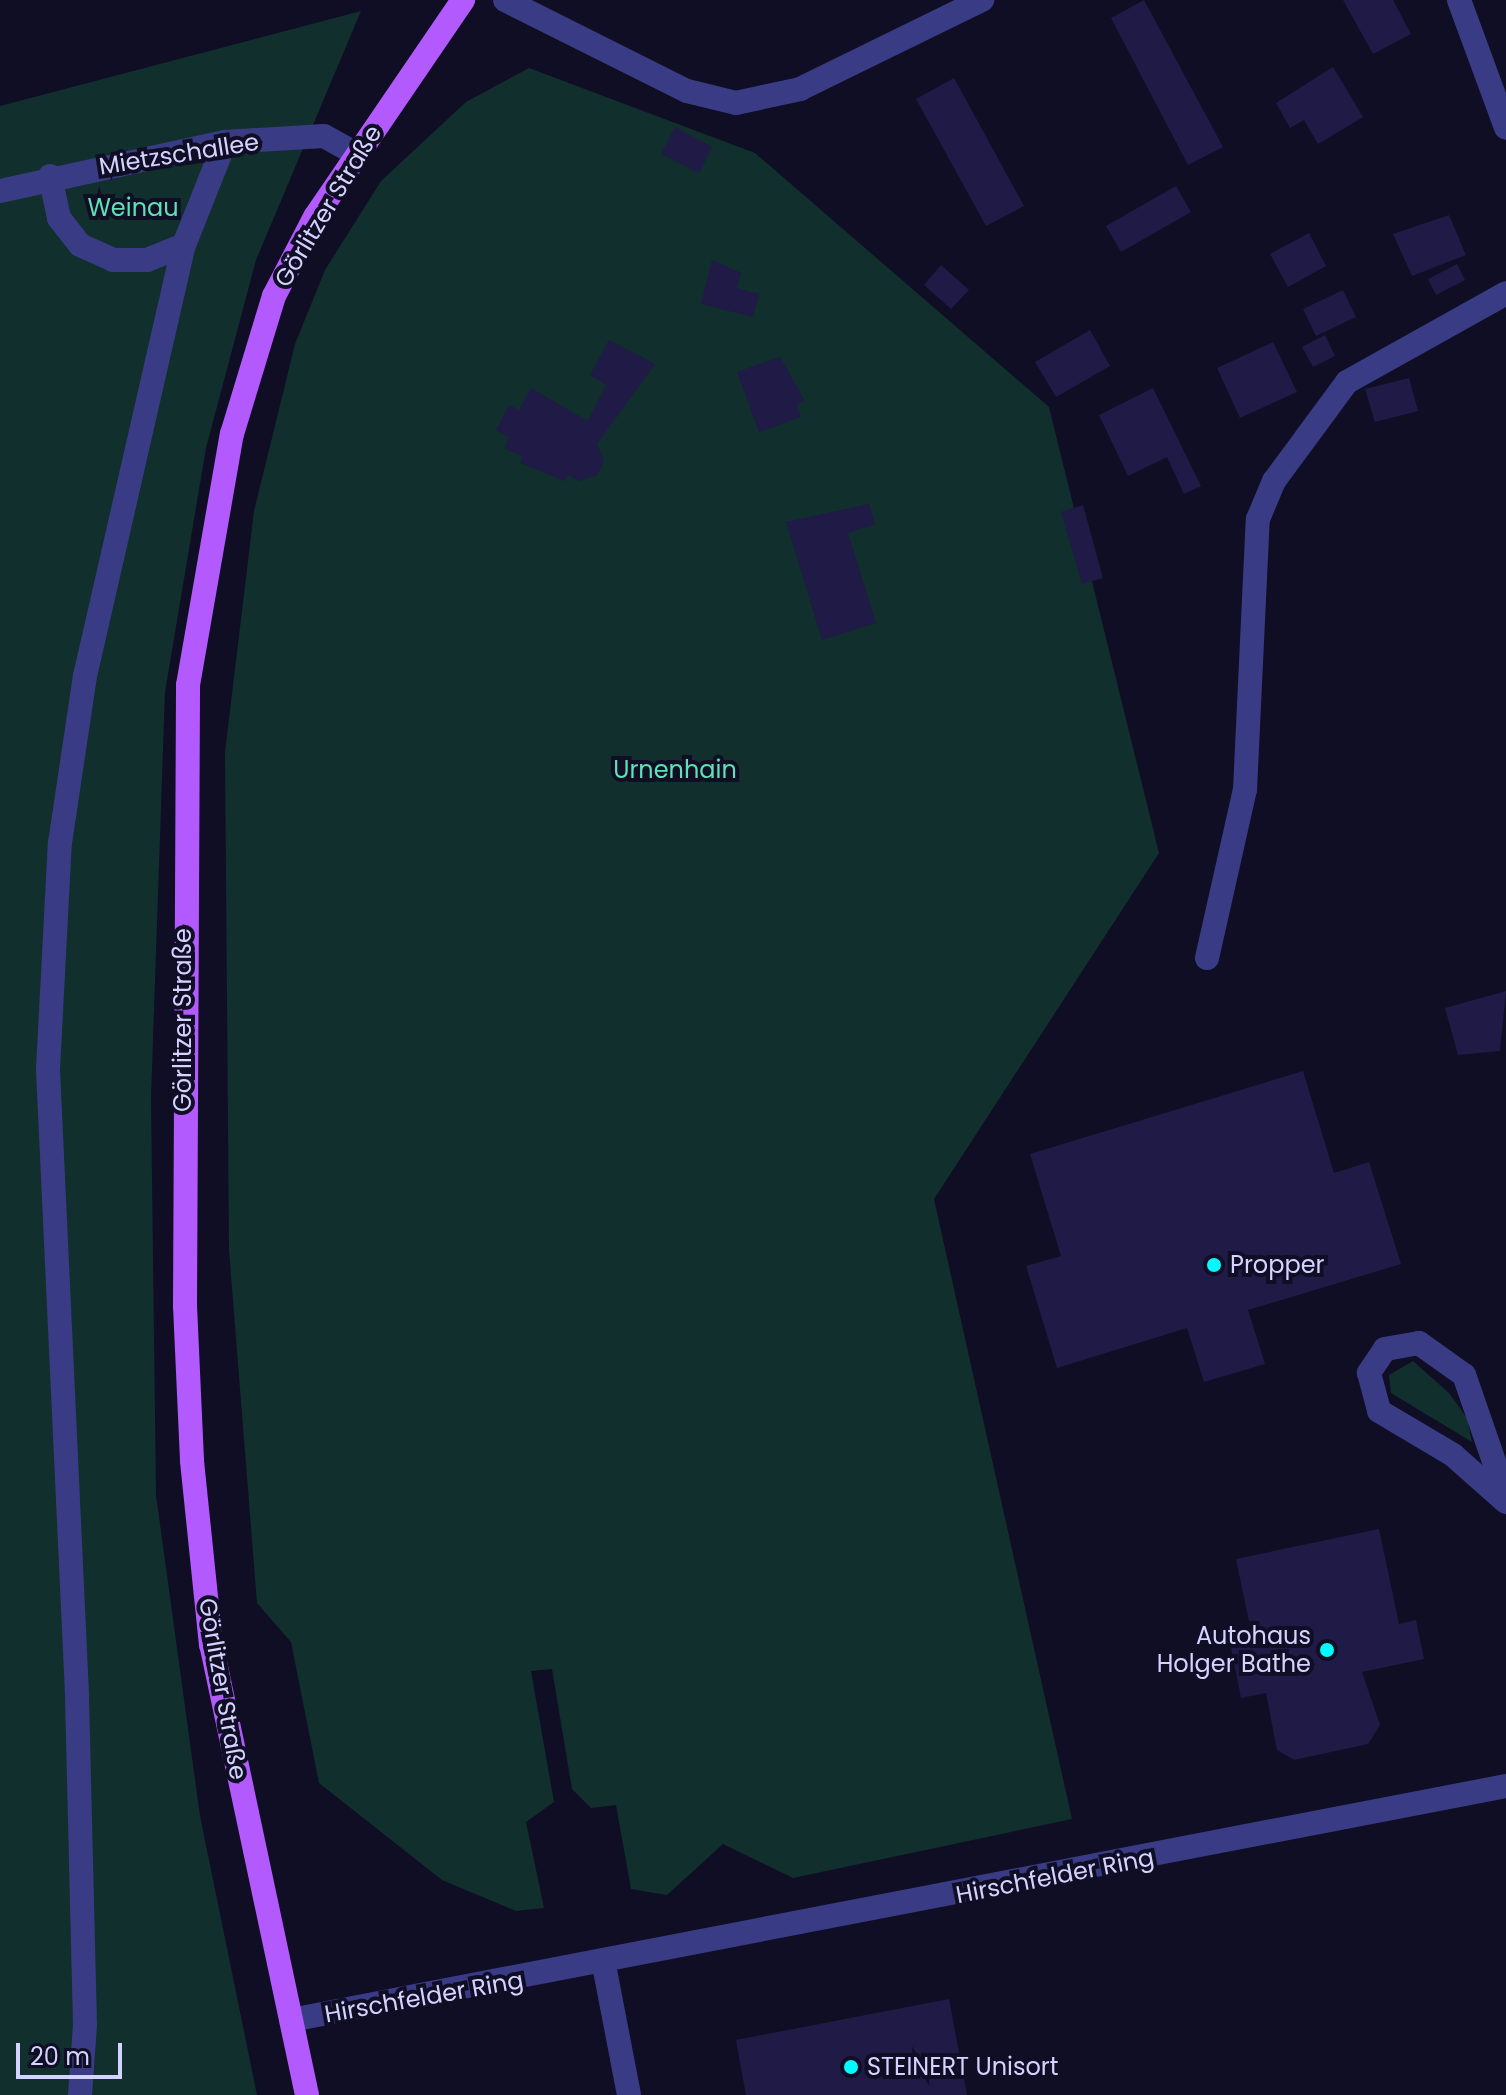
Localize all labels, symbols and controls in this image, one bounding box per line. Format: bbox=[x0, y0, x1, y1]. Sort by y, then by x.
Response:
street label: Görlitzer Straße bbox=[268, 120, 388, 292]
street label: Mietzschallee bbox=[97, 127, 261, 181]
park label: Weinau bbox=[87, 194, 179, 222]
park label: Urnenhain bbox=[613, 756, 737, 784]
street label: Görlitzer Straße bbox=[169, 928, 197, 1112]
place label: Propper bbox=[1230, 1251, 1324, 1279]
marker: Propper bbox=[1205, 1256, 1223, 1274]
street label: Görlitzer Straße bbox=[193, 1596, 253, 1782]
place label: Autohaus Holger Bathe bbox=[1157, 1622, 1311, 1678]
marker: Autohaus Holger Bathe bbox=[1318, 1641, 1336, 1659]
street label: Hirschfelder Ring bbox=[954, 1843, 1156, 1909]
street label: Hirschfelder Ring bbox=[322, 1965, 526, 2029]
scale bar bbox=[20, 2027, 126, 2077]
text: 20 m bbox=[30, 2040, 90, 2073]
place label: STEINERT Unisort bbox=[867, 2053, 1058, 2081]
marker: STEINERT Unisort bbox=[842, 2058, 860, 2076]

